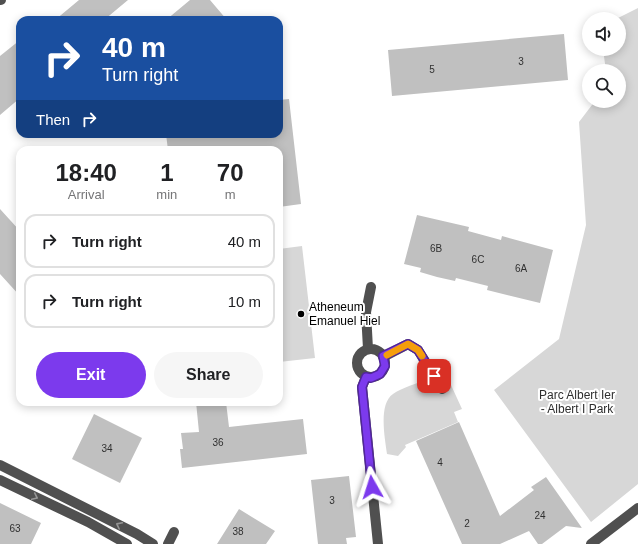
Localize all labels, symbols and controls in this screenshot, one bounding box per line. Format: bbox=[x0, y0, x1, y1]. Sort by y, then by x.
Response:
map controls bbox=[582, 12, 626, 108]
button: sound bbox=[582, 12, 626, 56]
icon: right bbox=[36, 32, 88, 84]
text: 40 m bbox=[102, 32, 166, 63]
house number: 3 bbox=[518, 56, 524, 67]
house number: 5 bbox=[429, 64, 435, 75]
button: search bbox=[582, 64, 626, 108]
text: Turn right bbox=[102, 65, 178, 85]
icon: right bbox=[78, 108, 100, 130]
text: Then bbox=[36, 111, 70, 128]
text: 18:40 bbox=[55, 159, 117, 186]
text: 1 bbox=[160, 159, 174, 186]
text: 70 bbox=[217, 159, 244, 186]
text: Arrival bbox=[68, 187, 105, 202]
text: min bbox=[156, 187, 177, 202]
text: m bbox=[225, 187, 236, 202]
icon: right bbox=[38, 230, 60, 252]
text: Turn right bbox=[72, 233, 142, 250]
text: 40 m bbox=[228, 233, 261, 250]
house number: 6B bbox=[430, 243, 442, 254]
house number: 6C bbox=[472, 254, 484, 265]
house number: 6A bbox=[515, 263, 527, 274]
icon: right bbox=[38, 290, 60, 312]
text: Turn right bbox=[72, 293, 142, 310]
text: 10 m bbox=[228, 293, 261, 310]
place label: Atheneum Emanuel Hiel bbox=[309, 300, 380, 328]
marker: Atheneum Emanuel Hiel bbox=[296, 309, 306, 319]
button: Exit bbox=[36, 352, 146, 398]
button: Share bbox=[154, 352, 263, 398]
pin bbox=[417, 359, 451, 393]
icon: arrive bbox=[423, 365, 445, 387]
park label: Parc Albert Ier - Albert I Park bbox=[539, 388, 615, 416]
house number: 36 bbox=[212, 437, 224, 448]
house number: 34 bbox=[101, 443, 113, 454]
house number: 4 bbox=[437, 457, 443, 468]
position arrow bbox=[351, 466, 393, 508]
one-way arrow bbox=[31, 492, 39, 500]
house number: 3 bbox=[329, 495, 335, 506]
house number: 24 bbox=[534, 510, 546, 521]
house number: 2 bbox=[464, 518, 470, 529]
one-way arrow bbox=[116, 522, 123, 530]
house number: 63 bbox=[9, 523, 21, 534]
house number: 38 bbox=[232, 526, 244, 537]

